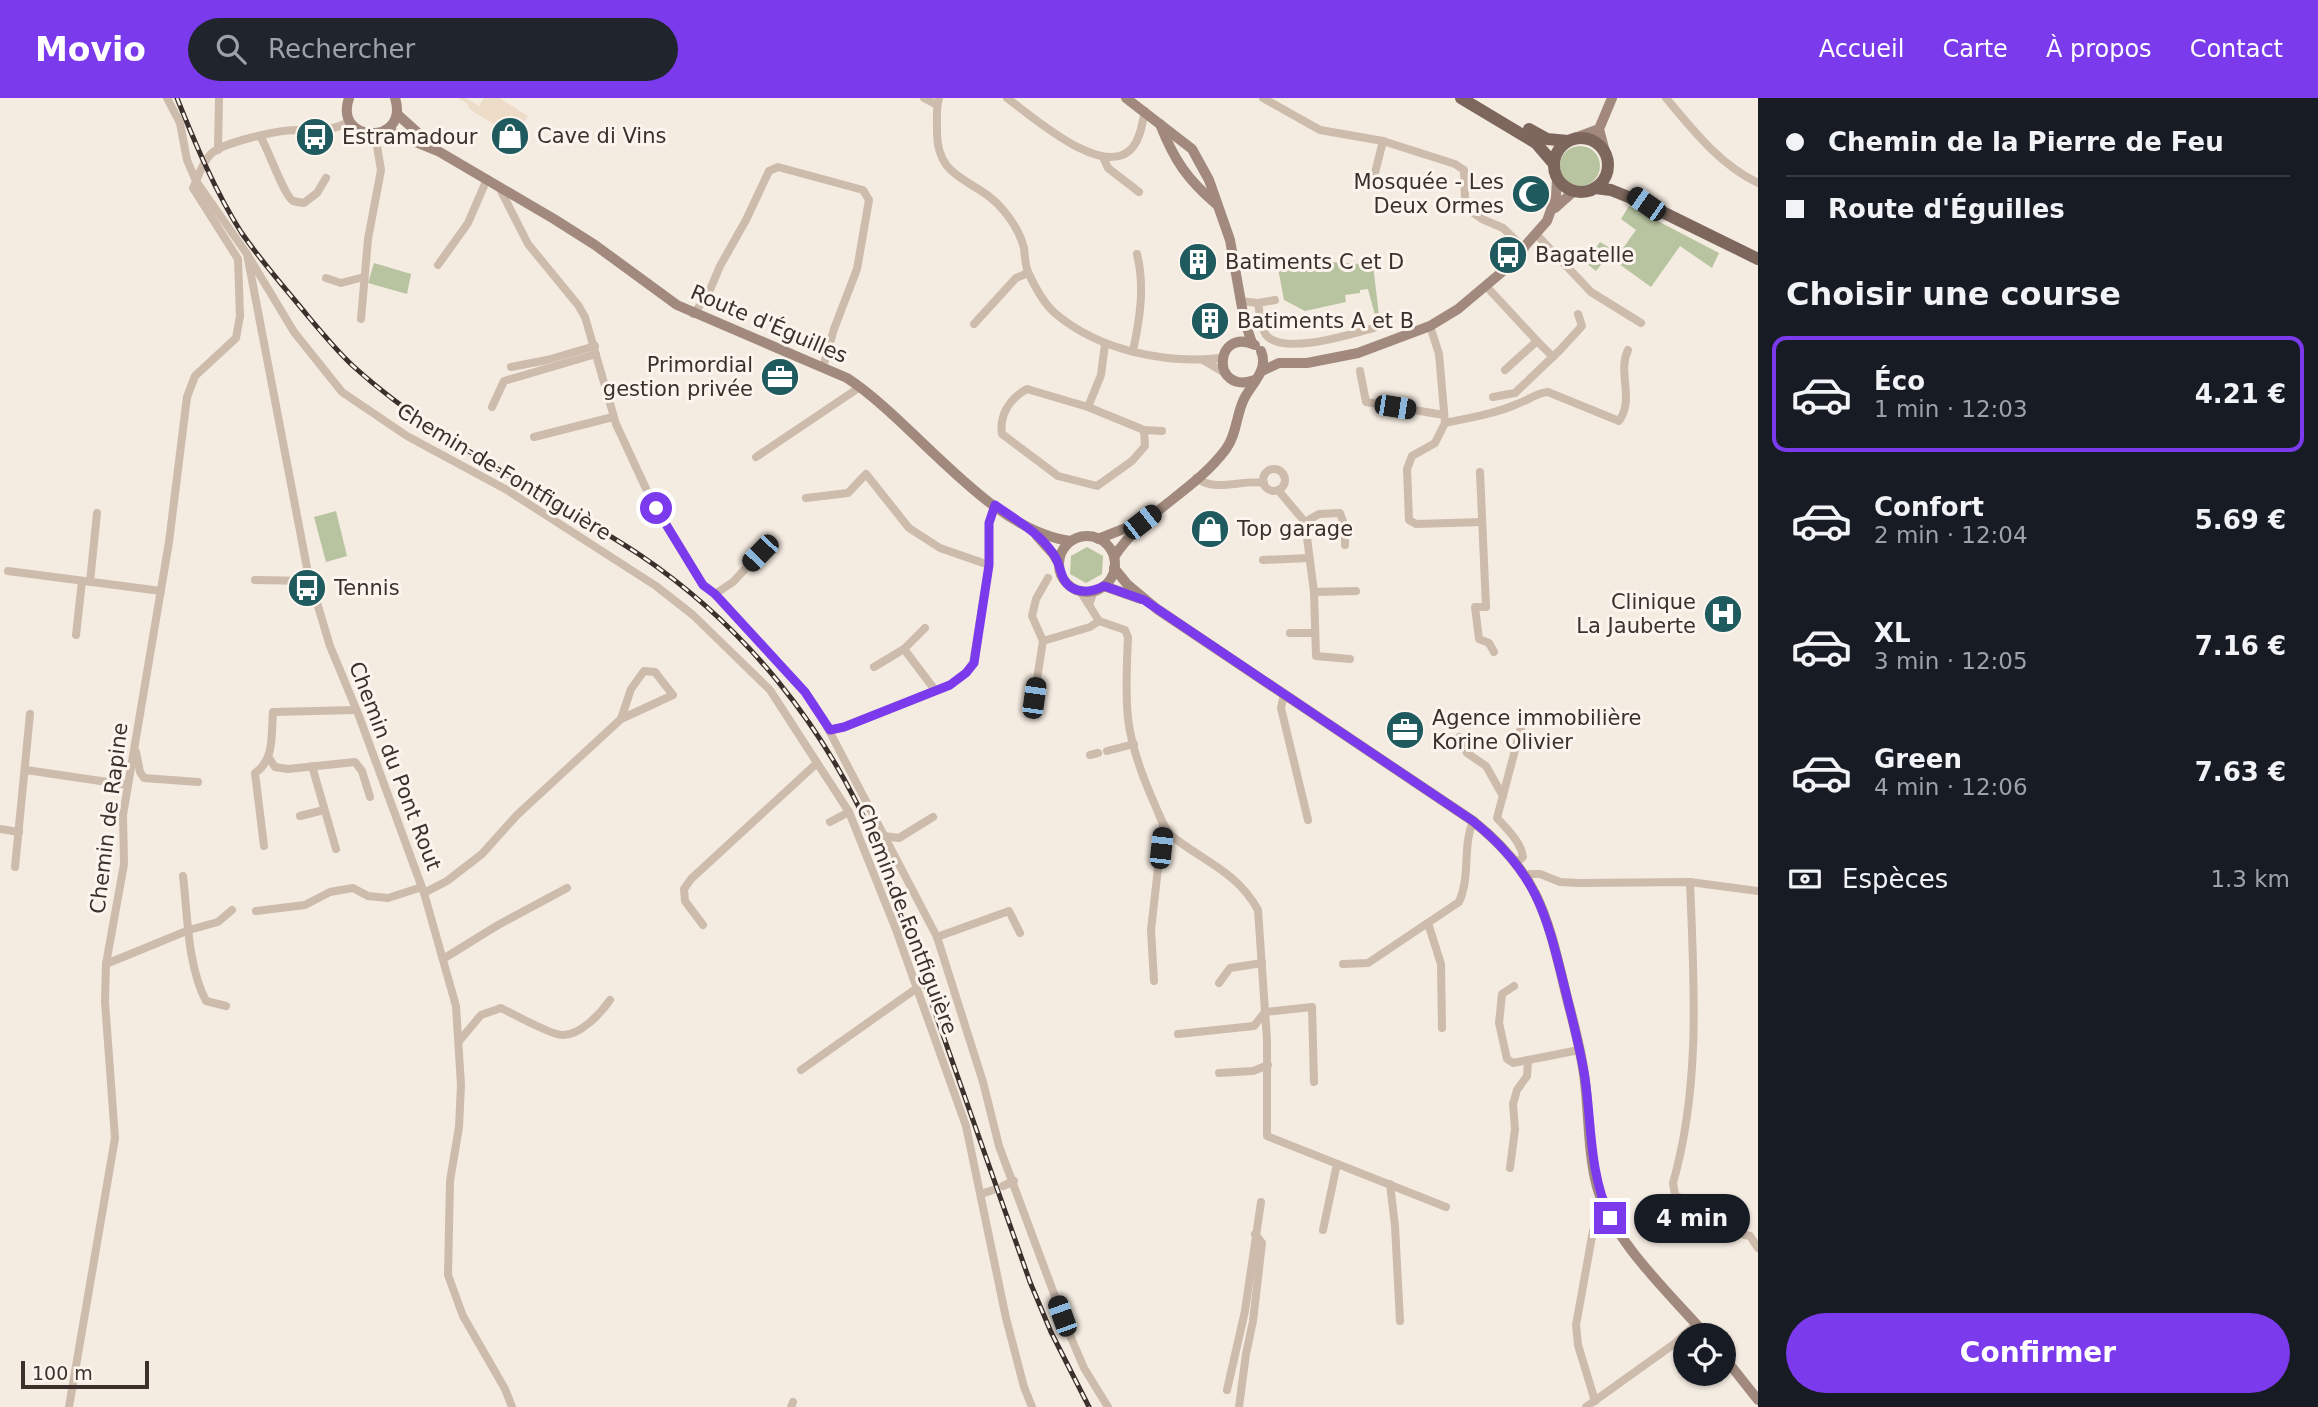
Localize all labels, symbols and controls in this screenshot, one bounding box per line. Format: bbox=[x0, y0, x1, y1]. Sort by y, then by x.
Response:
search box bbox=[188, 18, 678, 81]
text: Movio bbox=[35, 30, 146, 69]
icon: search bbox=[212, 30, 250, 68]
text: Rechercher bbox=[268, 34, 415, 64]
text: Accueil bbox=[1819, 35, 1904, 63]
text: Carte bbox=[1942, 35, 2008, 63]
text: À propos bbox=[2046, 35, 2152, 63]
text: Contact bbox=[2190, 35, 2283, 63]
shop icon: Cave di Vins bbox=[489, 115, 531, 157]
bus stop icon: Estramadour bbox=[294, 116, 336, 158]
place label: Cave di Vins bbox=[537, 124, 666, 148]
place label: Estramadour bbox=[342, 125, 478, 149]
text: Chemin de la Pierre de Feu bbox=[1828, 127, 2224, 157]
place label: Mosquée - Les Deux Ormes bbox=[1353, 170, 1504, 218]
mosque icon: Mosquée - Les Deux Ormes bbox=[1510, 173, 1552, 215]
car bbox=[1623, 183, 1670, 225]
text: Route d'Éguilles bbox=[1828, 194, 2065, 224]
bus stop icon: Bagatelle bbox=[1487, 234, 1529, 276]
building icon: Batiments C et D bbox=[1177, 241, 1219, 283]
place label: Bagatelle bbox=[1535, 243, 1634, 267]
place label: Batiments C et D bbox=[1225, 250, 1404, 274]
text: Choisir une course bbox=[1786, 275, 2121, 313]
street label: Route d'Éguilles bbox=[687, 279, 851, 368]
building icon: Batiments A et B bbox=[1189, 300, 1231, 342]
place label: Batiments A et B bbox=[1237, 309, 1414, 333]
place label: Primordial gestion privée bbox=[603, 353, 753, 401]
office icon: Primordial gestion privée bbox=[759, 356, 801, 398]
icon: car bbox=[1790, 363, 1853, 426]
text: Éco bbox=[1874, 366, 1925, 396]
text: 4.21 € bbox=[2195, 379, 2286, 409]
car bbox=[1373, 393, 1418, 421]
text: 1 min · 12:03 bbox=[1874, 396, 2028, 422]
street label: Chemin de Fontfiguière bbox=[393, 398, 615, 546]
icon: car bbox=[1790, 489, 1853, 552]
route start bbox=[640, 492, 672, 524]
text: Confort bbox=[1874, 492, 1984, 522]
car bbox=[1119, 501, 1166, 543]
text: 5.69 € bbox=[2195, 505, 2286, 535]
shop icon: Top garage bbox=[1189, 508, 1231, 550]
place label: Top garage bbox=[1236, 517, 1353, 541]
text: 2 min · 12:04 bbox=[1874, 522, 2028, 548]
car bbox=[738, 531, 783, 575]
bus stop icon: Tennis bbox=[286, 567, 328, 609]
place label: Tennis bbox=[333, 576, 400, 600]
place label: Clinique La Jauberte bbox=[1576, 590, 1696, 638]
hospital icon: Clinique La Jauberte bbox=[1702, 593, 1744, 635]
icon: car bbox=[1790, 615, 1853, 678]
text: XL bbox=[1874, 618, 1911, 648]
text: 7.16 € bbox=[2195, 631, 2286, 661]
text: 3 min · 12:05 bbox=[1874, 648, 2028, 674]
street label: Chemin du Pont Rout bbox=[344, 658, 446, 874]
car bbox=[1021, 676, 1048, 720]
place label: Agence immobilière Korine Olivier bbox=[1432, 706, 1642, 754]
office icon: Agence immobilière Korine Olivier bbox=[1384, 709, 1426, 751]
street label: Chemin de Rapine bbox=[85, 721, 133, 915]
icon: car bbox=[1790, 741, 1853, 804]
text: Green bbox=[1874, 744, 1962, 774]
text: 7.63 € bbox=[2195, 757, 2286, 787]
text: 4 min · 12:06 bbox=[1874, 774, 2028, 800]
street label: Chemin de Fontfiguière bbox=[852, 800, 962, 1038]
car bbox=[1149, 826, 1174, 870]
icon: cash bbox=[1786, 860, 1824, 898]
text: Espèces bbox=[1842, 864, 1948, 894]
text: 1.3 km bbox=[2210, 866, 2290, 892]
callout: 4 min bbox=[1634, 1194, 1750, 1242]
route end bbox=[1594, 1202, 1626, 1234]
text: 4 min bbox=[1656, 1205, 1728, 1231]
car bbox=[1045, 1293, 1080, 1339]
button: Confirmer bbox=[1786, 1313, 2290, 1393]
map controls bbox=[1673, 1323, 1736, 1386]
button: locate bbox=[1673, 1323, 1736, 1386]
scale bar bbox=[21, 1358, 149, 1390]
text: 100 m bbox=[32, 1362, 93, 1384]

